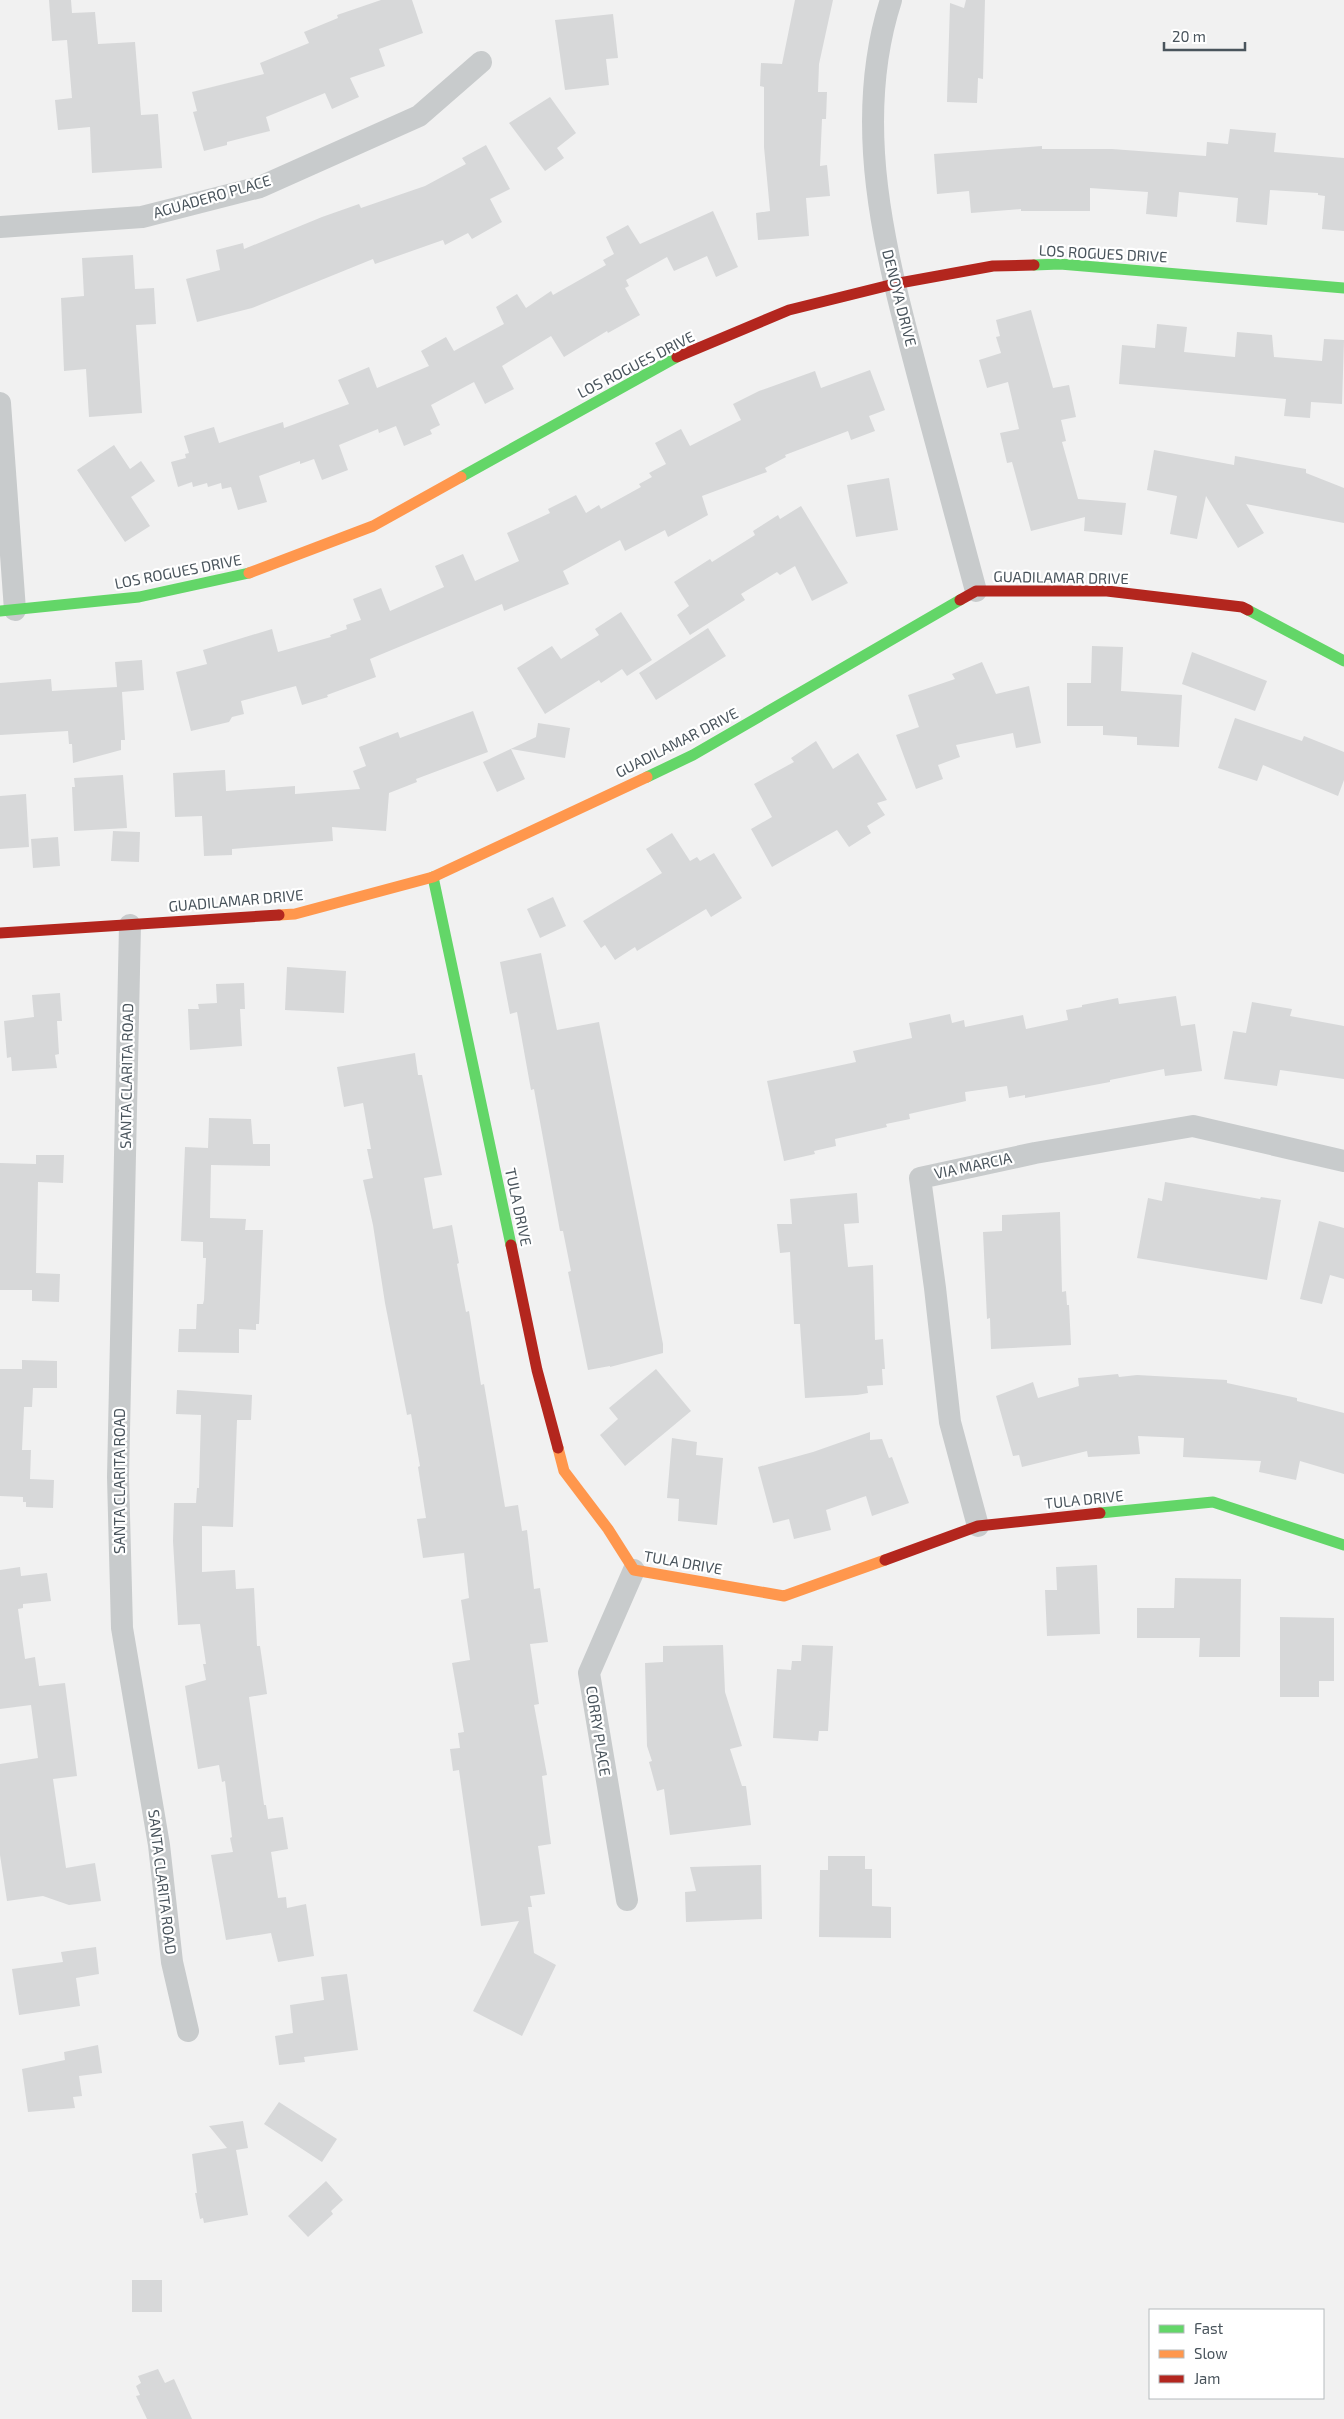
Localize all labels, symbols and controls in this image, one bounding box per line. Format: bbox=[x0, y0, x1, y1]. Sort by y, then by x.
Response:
scale bar bbox=[1164, 20, 1245, 52]
text: 20 m bbox=[1172, 27, 1206, 45]
street label: AGUADERO PLACE bbox=[151, 171, 273, 221]
street label: LOS ROGUES DRIVE bbox=[1038, 241, 1168, 265]
street label: DENOYA DRIVE bbox=[879, 247, 921, 348]
street label: LOS ROGUES DRIVE bbox=[574, 327, 697, 401]
street label: LOS ROGUES DRIVE bbox=[113, 550, 243, 592]
street label: GUADILAMAR DRIVE bbox=[993, 567, 1129, 587]
street label: GUADILAMAR DRIVE bbox=[612, 703, 741, 781]
street label: GUADILAMAR DRIVE bbox=[168, 885, 304, 915]
street label: SANTA CLARITA ROAD bbox=[116, 1003, 136, 1149]
street label: VIA MARCIA bbox=[932, 1148, 1014, 1182]
street label: TULA DRIVE bbox=[502, 1166, 536, 1248]
street label: SANTA CLARITA ROAD bbox=[110, 1408, 128, 1554]
street label: TULA DRIVE bbox=[1043, 1486, 1124, 1512]
street label: TULA DRIVE bbox=[642, 1546, 724, 1578]
street label: CORRY PLACE bbox=[583, 1684, 615, 1777]
street label: SANTA CLARITA ROAD bbox=[145, 1808, 181, 1955]
legend bbox=[1149, 2309, 1324, 2399]
text: Fast bbox=[1194, 2319, 1224, 2337]
text: Slow bbox=[1194, 2344, 1228, 2362]
text: Jam bbox=[1194, 2369, 1220, 2387]

